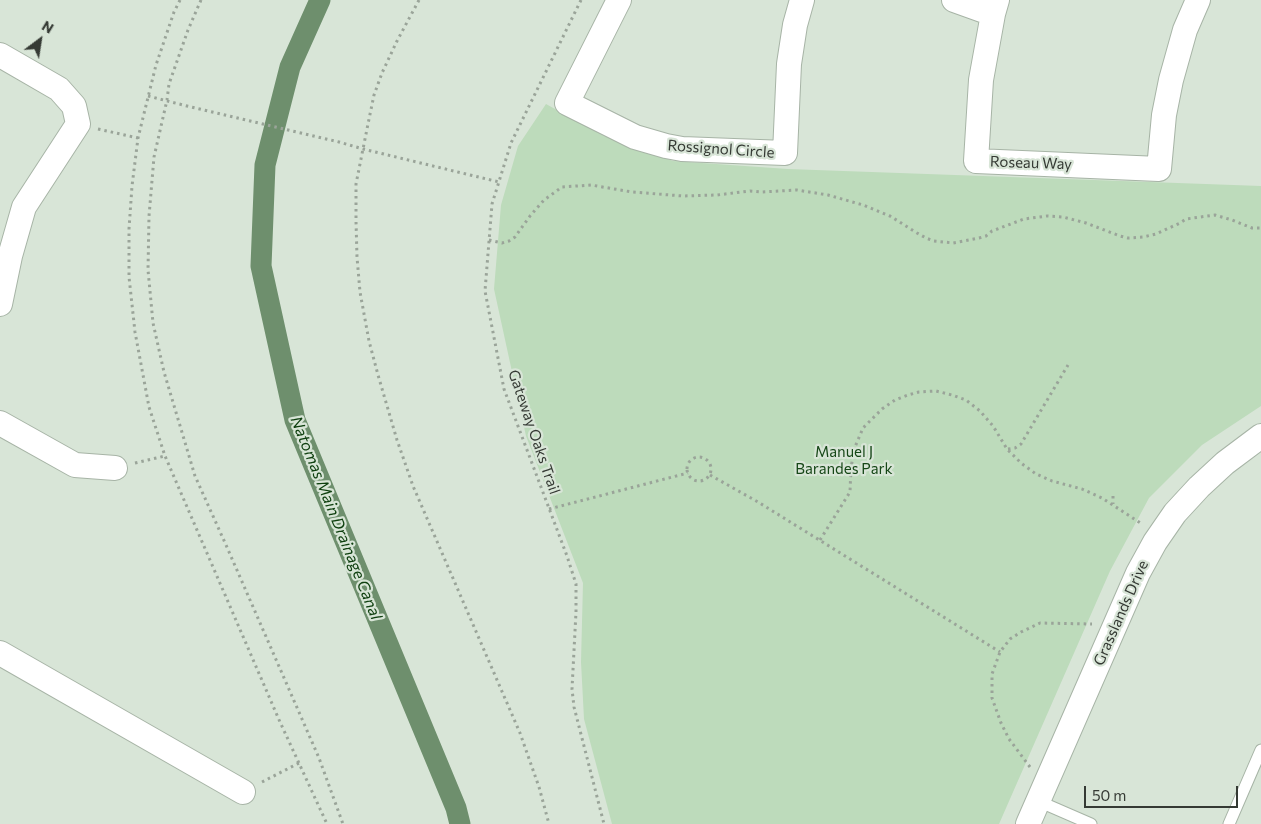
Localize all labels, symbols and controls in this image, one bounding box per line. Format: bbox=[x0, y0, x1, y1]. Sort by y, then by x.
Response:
north arrow bbox=[15, 15, 65, 65]
text: N bbox=[39, 17, 57, 37]
street label: Rossignol Circle bbox=[667, 136, 775, 162]
street label: Roseau Way bbox=[990, 153, 1072, 173]
street label: Gateway Oaks Trail bbox=[504, 367, 564, 497]
water label: Natomas Main Drainage Canal bbox=[286, 413, 386, 623]
park label: Manuel J Barandes Park bbox=[795, 443, 893, 478]
street label: Grasslands Drive bbox=[1090, 558, 1152, 668]
scale bar bbox=[1086, 776, 1240, 808]
text: 50 m bbox=[1092, 786, 1126, 804]

